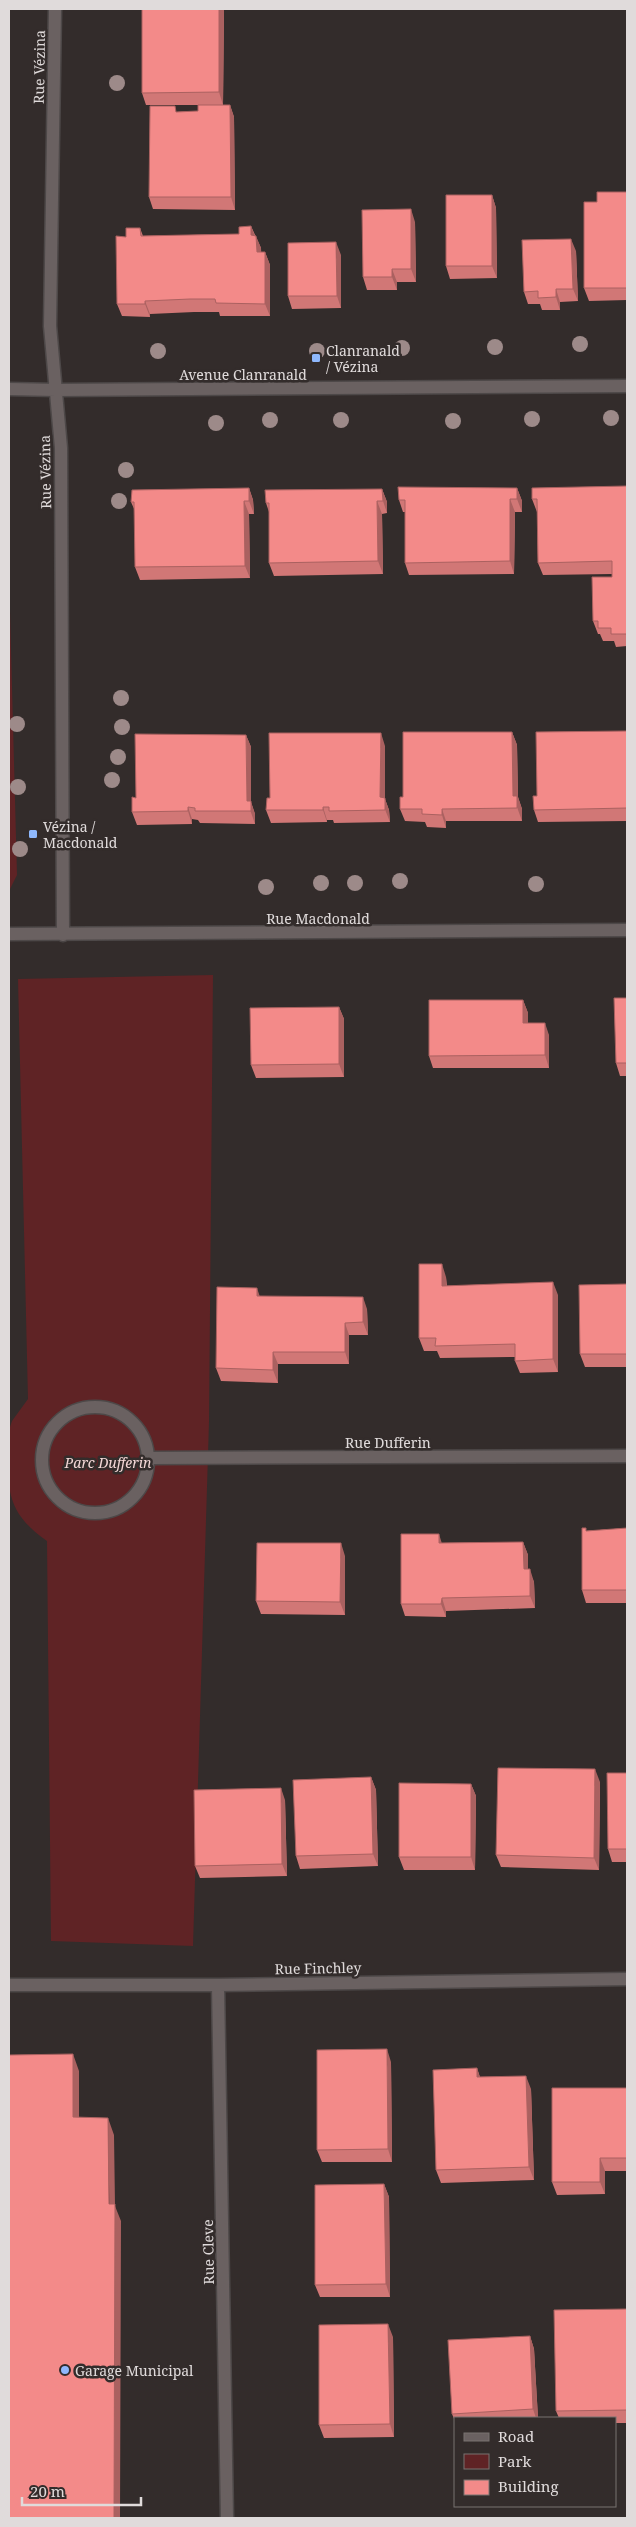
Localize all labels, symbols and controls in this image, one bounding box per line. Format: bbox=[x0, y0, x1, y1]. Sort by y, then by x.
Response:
street label: Rue Vézina bbox=[29, 30, 49, 104]
place label: Clanranald / Vézina bbox=[326, 341, 400, 376]
marker: Clanranald / Vézina bbox=[310, 352, 322, 364]
street label: Avenue Clanranald bbox=[179, 365, 307, 384]
street label: Rue Vézina bbox=[35, 435, 55, 509]
place label: Vézina / Macdonald bbox=[43, 817, 118, 852]
marker: Vézina / Macdonald bbox=[27, 828, 39, 840]
street label: Rue Macdonald bbox=[266, 909, 370, 928]
street label: Rue Dufferin bbox=[345, 1433, 431, 1452]
park label: Parc Dufferin bbox=[64, 1453, 152, 1472]
street label: Rue Finchley bbox=[275, 1958, 361, 1978]
street label: Rue Cleve bbox=[198, 2219, 218, 2285]
place label: Garage Municipal bbox=[75, 2361, 194, 2380]
marker: Garage Municipal bbox=[59, 2364, 71, 2376]
legend bbox=[454, 2417, 616, 2507]
text: Road bbox=[498, 2426, 534, 2446]
text: Park bbox=[498, 2451, 532, 2471]
scale bar bbox=[22, 2474, 141, 2506]
text: Building bbox=[498, 2476, 559, 2496]
text: 20 m bbox=[30, 2481, 65, 2501]

